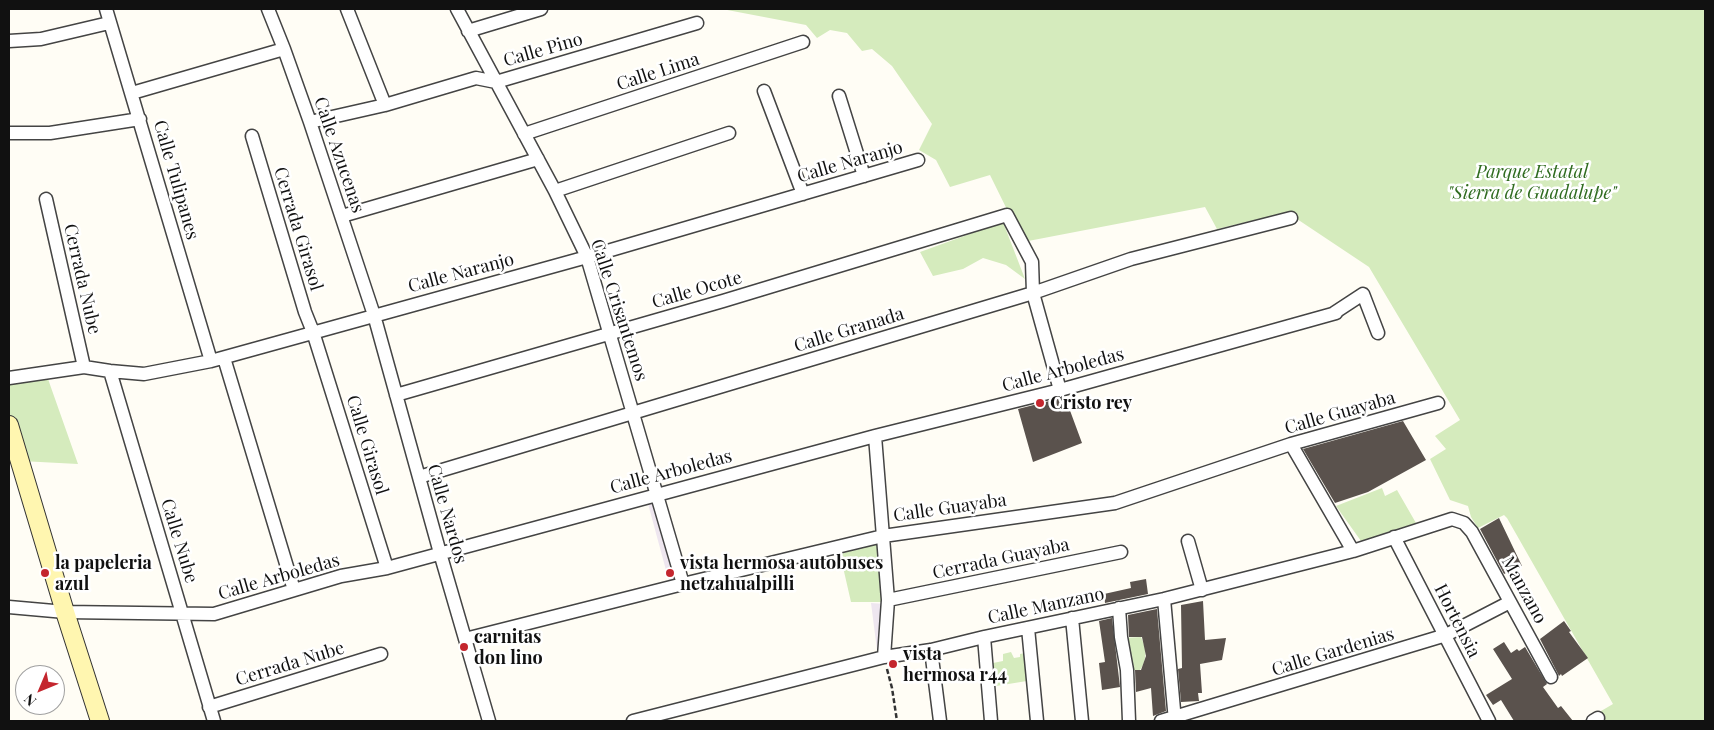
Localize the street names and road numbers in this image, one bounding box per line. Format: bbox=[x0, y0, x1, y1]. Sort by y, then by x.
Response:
street label: Calle Pino bbox=[501, 28, 585, 72]
street label: Calle Lima bbox=[614, 48, 702, 96]
street label: Calle Azucenas bbox=[309, 94, 369, 216]
street label: Calle Tulipanes bbox=[149, 118, 203, 242]
street label: Calle Naranjo bbox=[795, 137, 905, 187]
street label: Cerrada Girasol bbox=[269, 165, 327, 293]
street label: Cerrada Nube bbox=[59, 222, 105, 336]
street label: Calle Crisantemos bbox=[586, 236, 652, 384]
street label: Calle Naranjo bbox=[406, 248, 516, 298]
street label: Calle Ocote bbox=[650, 267, 744, 313]
street label: Calle Granada bbox=[791, 303, 907, 357]
street label: Calle Arboledas bbox=[1000, 343, 1126, 397]
street label: Calle Guayaba bbox=[1282, 387, 1398, 439]
street label: Calle Girasol bbox=[342, 393, 392, 497]
street label: Calle Arboledas bbox=[608, 445, 734, 499]
street label: Calle Nardos bbox=[423, 462, 471, 566]
street label: Calle Guayaba bbox=[892, 489, 1008, 527]
street label: Calle Nube bbox=[156, 496, 202, 586]
street label: Cerrada Guayaba bbox=[931, 534, 1071, 584]
street label: Calle Arboledas bbox=[216, 549, 342, 605]
street label: Manzano bbox=[1497, 553, 1551, 627]
street label: Hortensia bbox=[1429, 581, 1485, 661]
street label: Calle Manzano bbox=[986, 583, 1106, 629]
street label: Calle Gardenias bbox=[1269, 623, 1397, 681]
street label: Cerrada Nube bbox=[233, 637, 347, 691]

